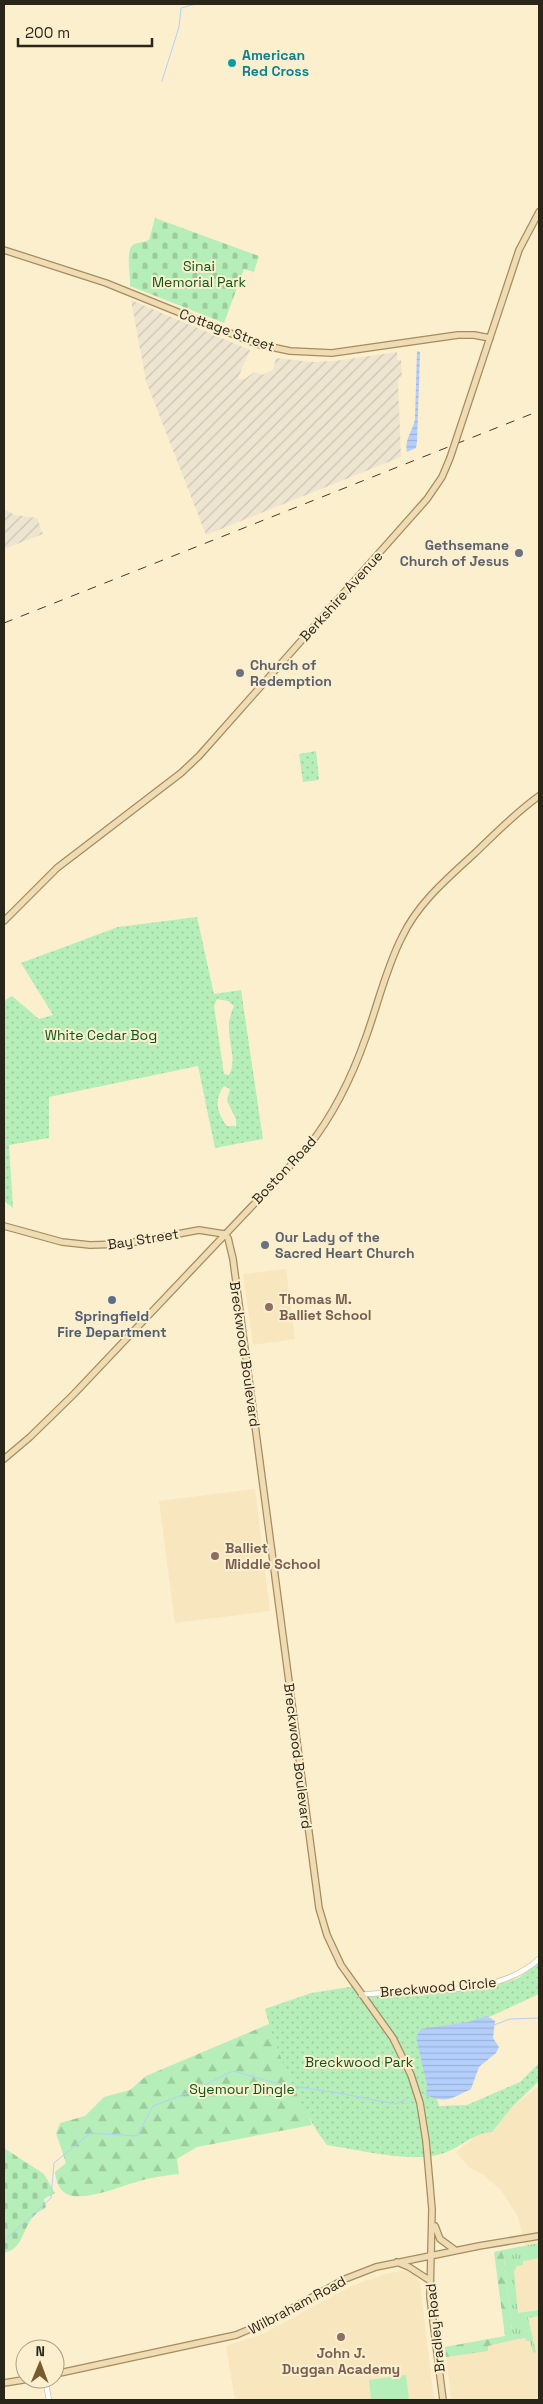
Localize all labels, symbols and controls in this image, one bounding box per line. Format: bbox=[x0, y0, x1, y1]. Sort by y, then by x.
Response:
scale bar bbox=[18, 15, 151, 47]
text: 200 m bbox=[25, 23, 70, 42]
place label: American Red Cross bbox=[242, 46, 309, 80]
marker: American Red Cross bbox=[226, 57, 238, 69]
park label: Sinai Memorial Park bbox=[152, 257, 246, 291]
street label: Cottage Street bbox=[177, 304, 277, 356]
place label: Gethsemane Church of Jesus bbox=[400, 536, 509, 570]
street label: Berkshire Avenue bbox=[296, 547, 386, 645]
marker: Gethsemane Church of Jesus bbox=[513, 547, 525, 559]
place label: Church of Redemption bbox=[250, 656, 332, 690]
marker: Church of Redemption bbox=[234, 667, 246, 679]
park label: White Cedar Bog bbox=[45, 1026, 157, 1044]
street label: Boston Road bbox=[248, 1132, 320, 1208]
street label: Bay Street bbox=[106, 1224, 180, 1254]
place label: Our Lady of the Sacred Heart Church bbox=[275, 1228, 415, 1262]
marker: Our Lady of the Sacred Heart Church bbox=[259, 1239, 271, 1251]
street label: Breckwood Boulevard bbox=[226, 1280, 264, 1428]
place label: Thomas M. Balliet School bbox=[279, 1290, 372, 1324]
marker: Springfield Fire Department bbox=[106, 1294, 118, 1306]
marker: Thomas M. Balliet School bbox=[263, 1301, 275, 1313]
place label: Springfield Fire Department bbox=[57, 1307, 167, 1341]
place label: Balliet Middle School bbox=[225, 1539, 320, 1573]
marker: Balliet Middle School bbox=[209, 1550, 221, 1562]
street label: Breckwood Boulevard bbox=[280, 1682, 316, 1830]
street label: Breckwood Circle bbox=[379, 1973, 497, 2001]
park label: Breckwood Park bbox=[305, 2053, 414, 2071]
park label: Syemour Dingle bbox=[189, 2080, 295, 2098]
street label: Wilbraham Road bbox=[245, 2272, 349, 2338]
street label: Bradley Road bbox=[421, 2283, 449, 2373]
marker: John J. Duggan Academy bbox=[335, 2331, 347, 2343]
north arrow bbox=[15, 2339, 65, 2389]
text: N bbox=[35, 2342, 45, 2360]
place label: John J. Duggan Academy bbox=[282, 2344, 400, 2378]

